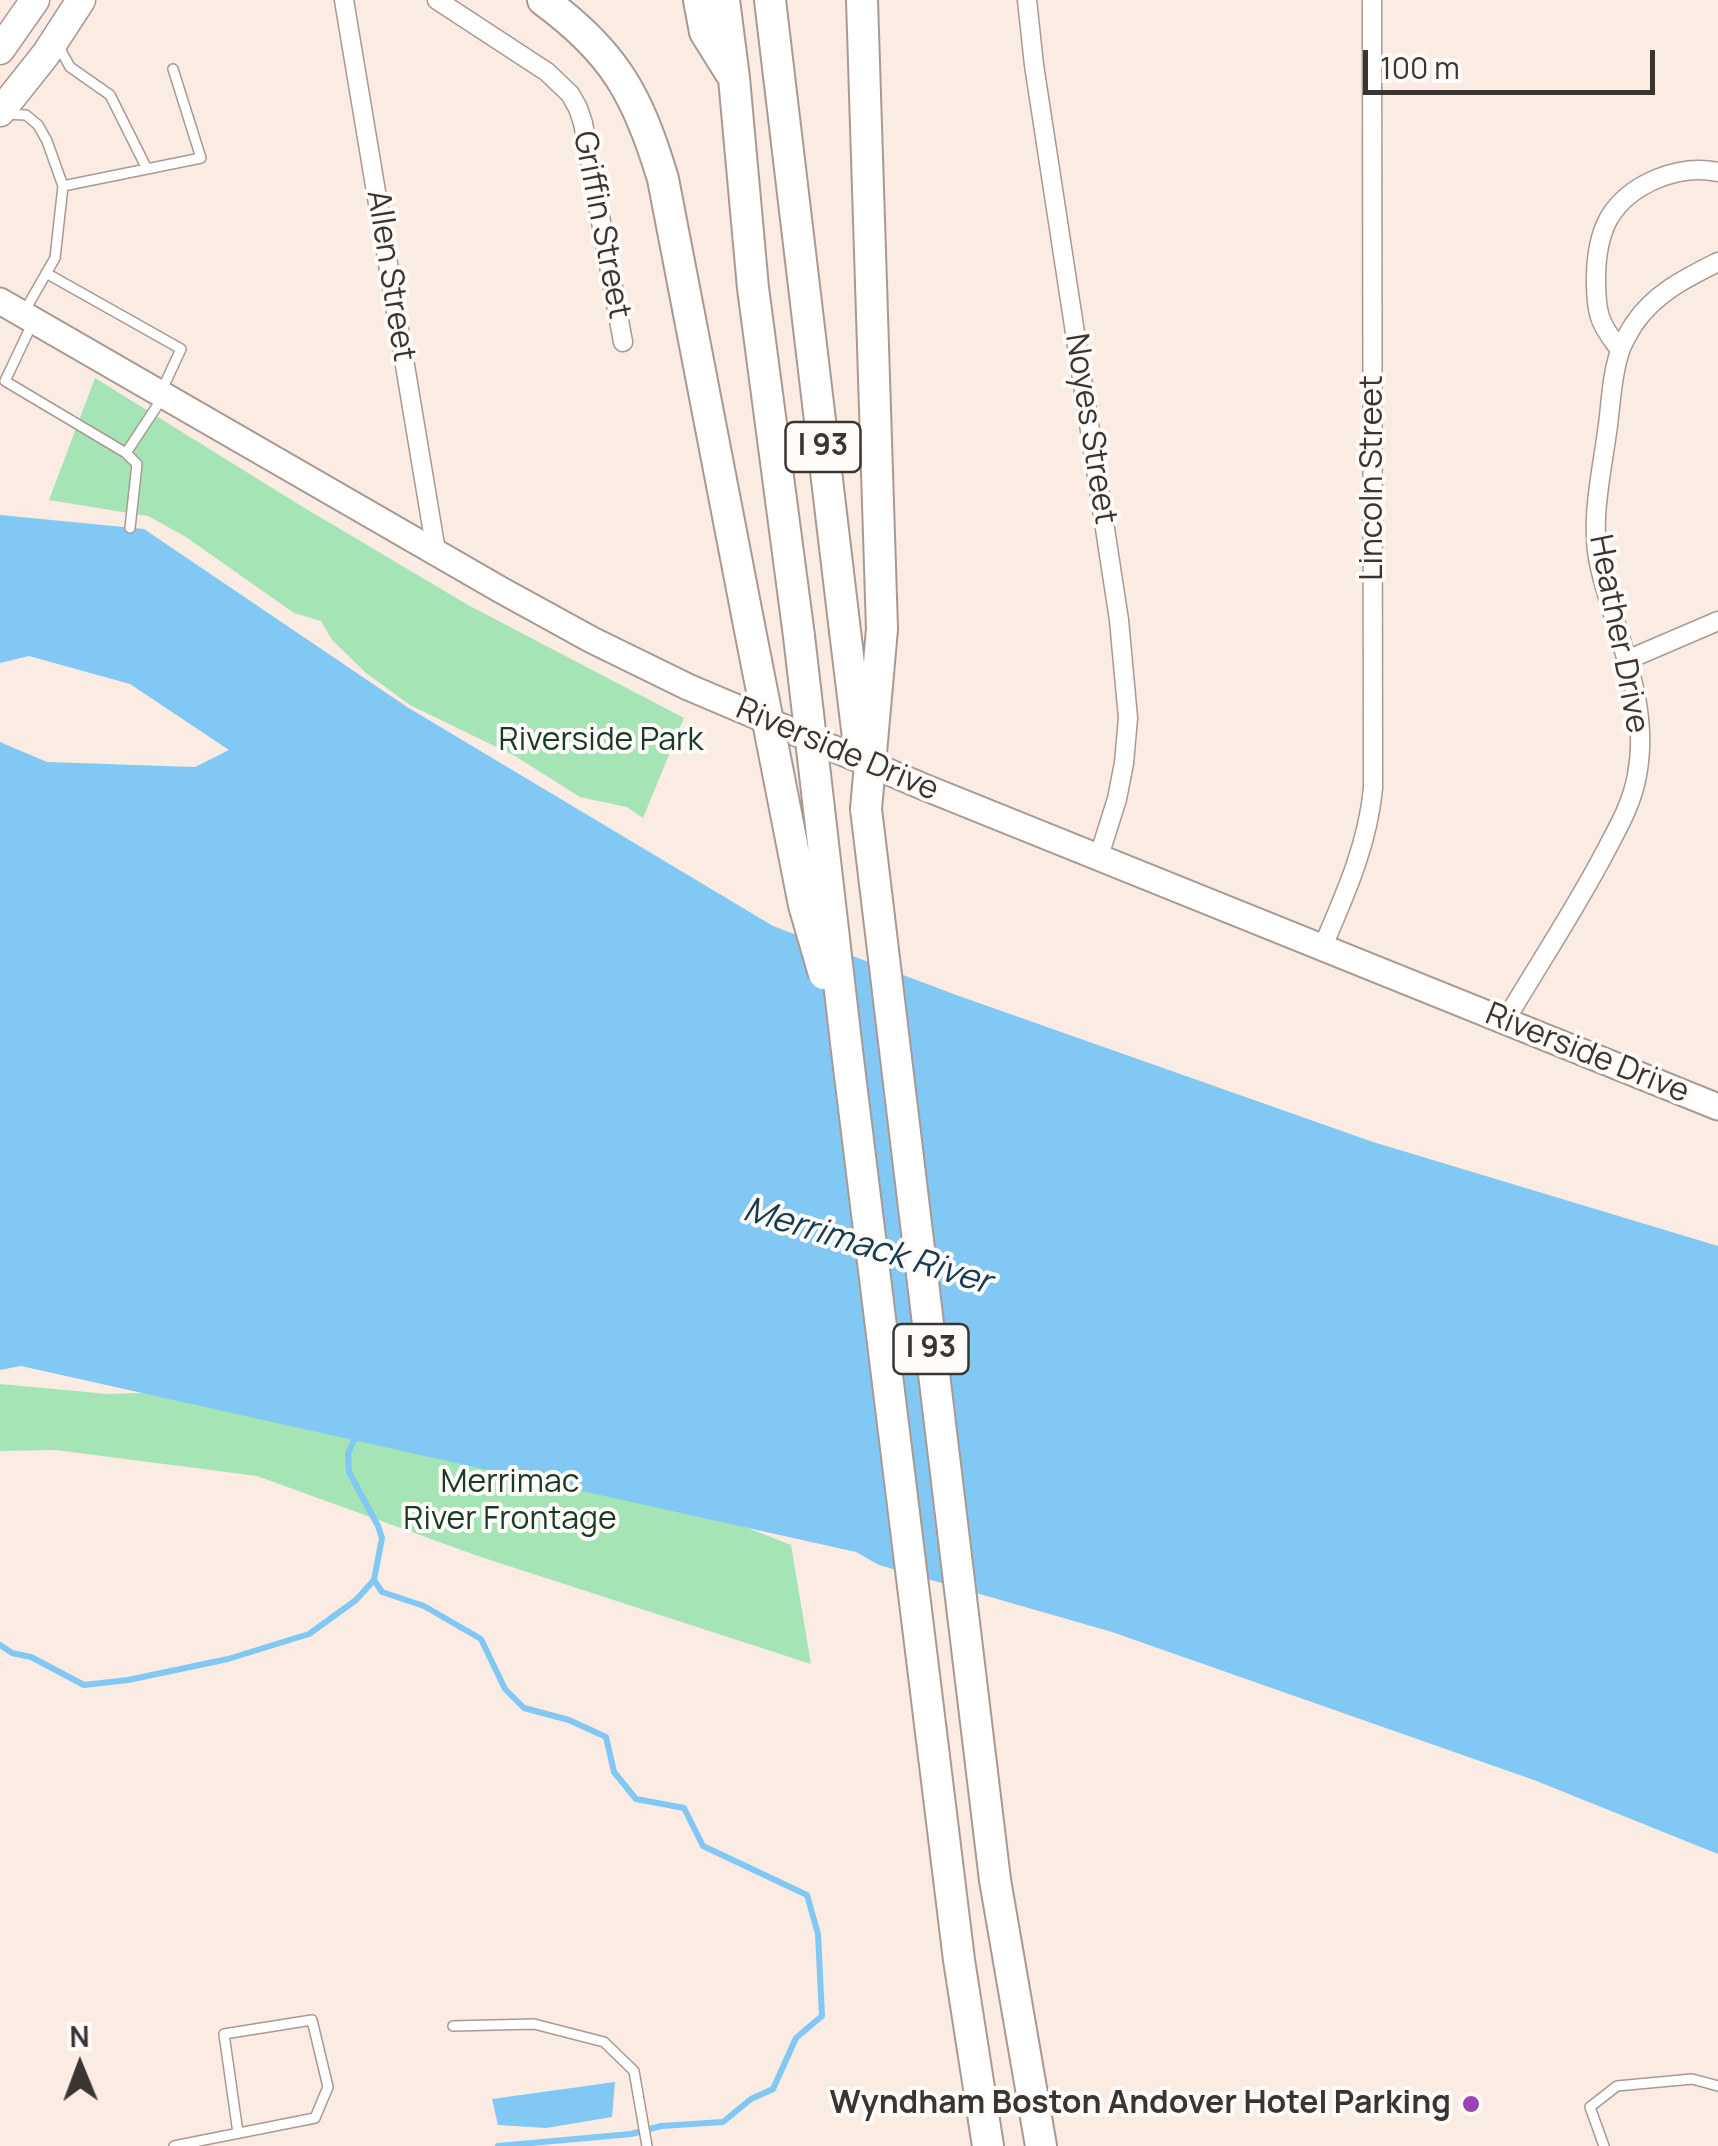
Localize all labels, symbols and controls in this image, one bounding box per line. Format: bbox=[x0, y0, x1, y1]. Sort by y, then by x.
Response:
scale bar bbox=[1368, 30, 1660, 92]
text: 100 m bbox=[1380, 47, 1460, 88]
street label: Griffin Street bbox=[564, 128, 638, 322]
street label: Allen Street bbox=[358, 188, 422, 364]
street label: Noyes Street bbox=[1056, 331, 1124, 527]
street label: Lincoln Street bbox=[1354, 375, 1392, 581]
road number: I 93 bbox=[786, 422, 860, 472]
street label: Heather Drive bbox=[1580, 532, 1656, 736]
street label: Riverside Drive bbox=[730, 690, 944, 810]
park label: Riverside Park bbox=[499, 722, 703, 760]
street label: Riverside Drive bbox=[1480, 996, 1694, 1112]
water label: Merrimack River bbox=[738, 1189, 996, 1305]
road number: I 93 bbox=[894, 1324, 968, 1374]
park label: Merrimac River Frontage bbox=[403, 1464, 617, 1539]
north arrow bbox=[30, 2016, 130, 2116]
text: N bbox=[69, 2017, 90, 2055]
place label: Wyndham Boston Andover Hotel Parking bbox=[830, 2085, 1451, 2123]
marker: Wyndham Boston Andover Hotel Parking bbox=[1460, 2093, 1482, 2115]

